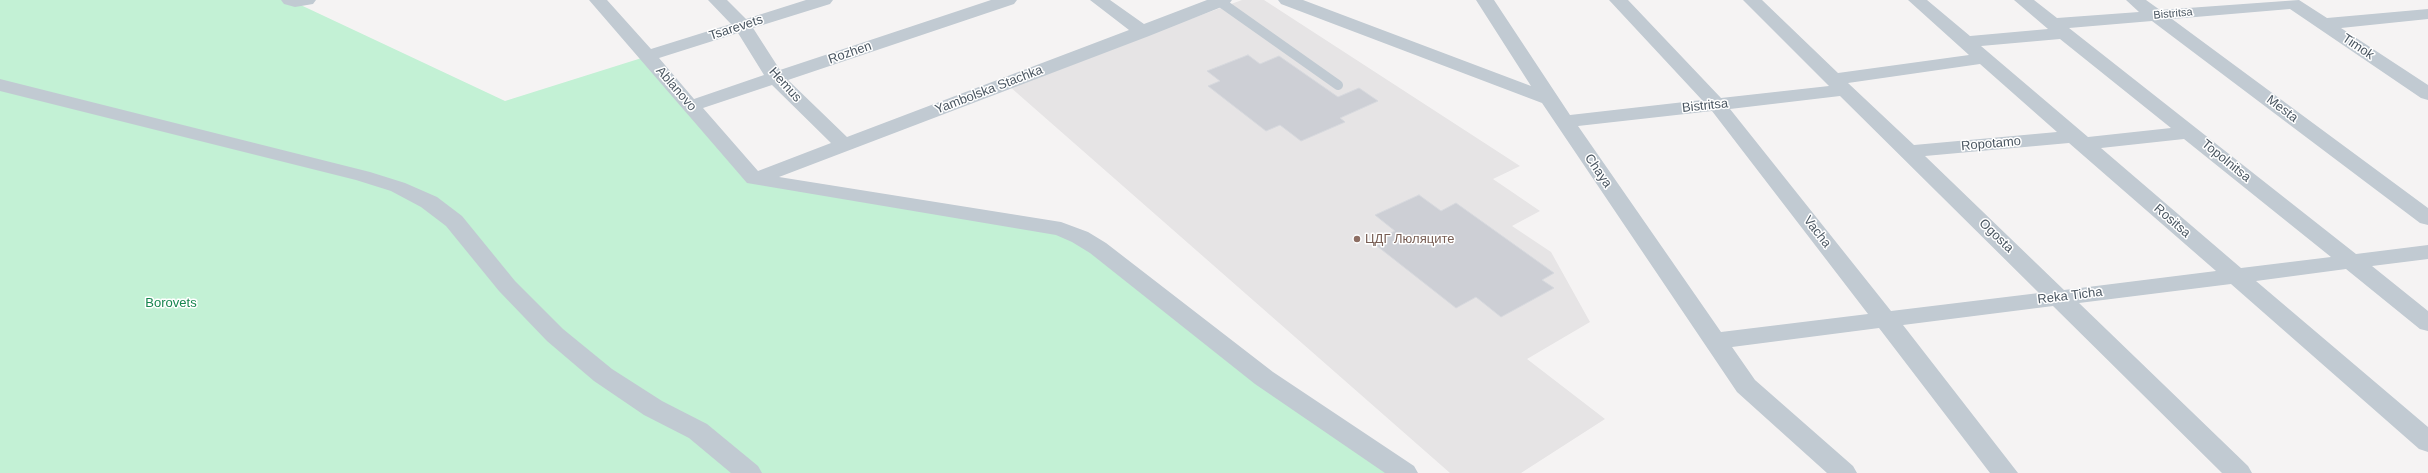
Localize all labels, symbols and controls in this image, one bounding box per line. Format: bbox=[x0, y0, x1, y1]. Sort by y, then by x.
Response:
street label: Bistritsa bbox=[2153, 6, 2193, 22]
street label: Tsarevets bbox=[707, 12, 765, 44]
street label: Timok bbox=[2339, 31, 2377, 63]
street label: Rozhen bbox=[826, 38, 874, 68]
street label: Yambolska Stachka bbox=[933, 62, 1045, 118]
street label: Ablanovo bbox=[652, 63, 700, 115]
street label: Hemus bbox=[765, 64, 805, 106]
street label: Mesta bbox=[2263, 92, 2301, 126]
street label: Bistritsa bbox=[1681, 96, 1729, 116]
street label: Ropotamo bbox=[1960, 134, 2022, 154]
street label: Topolnitsa bbox=[2198, 137, 2254, 185]
street label: Chaya bbox=[1581, 151, 1615, 191]
street label: Rositsa bbox=[2151, 201, 2193, 241]
street label: Vacha bbox=[1800, 213, 1834, 251]
street label: Ogosta bbox=[1976, 216, 2016, 256]
place label: ЦДГ Люляците bbox=[1365, 231, 1454, 247]
marker: ЦДГ Люляците bbox=[1352, 234, 1362, 244]
street label: Reka Ticha bbox=[2037, 284, 2103, 308]
park label: Borovets bbox=[145, 295, 197, 311]

